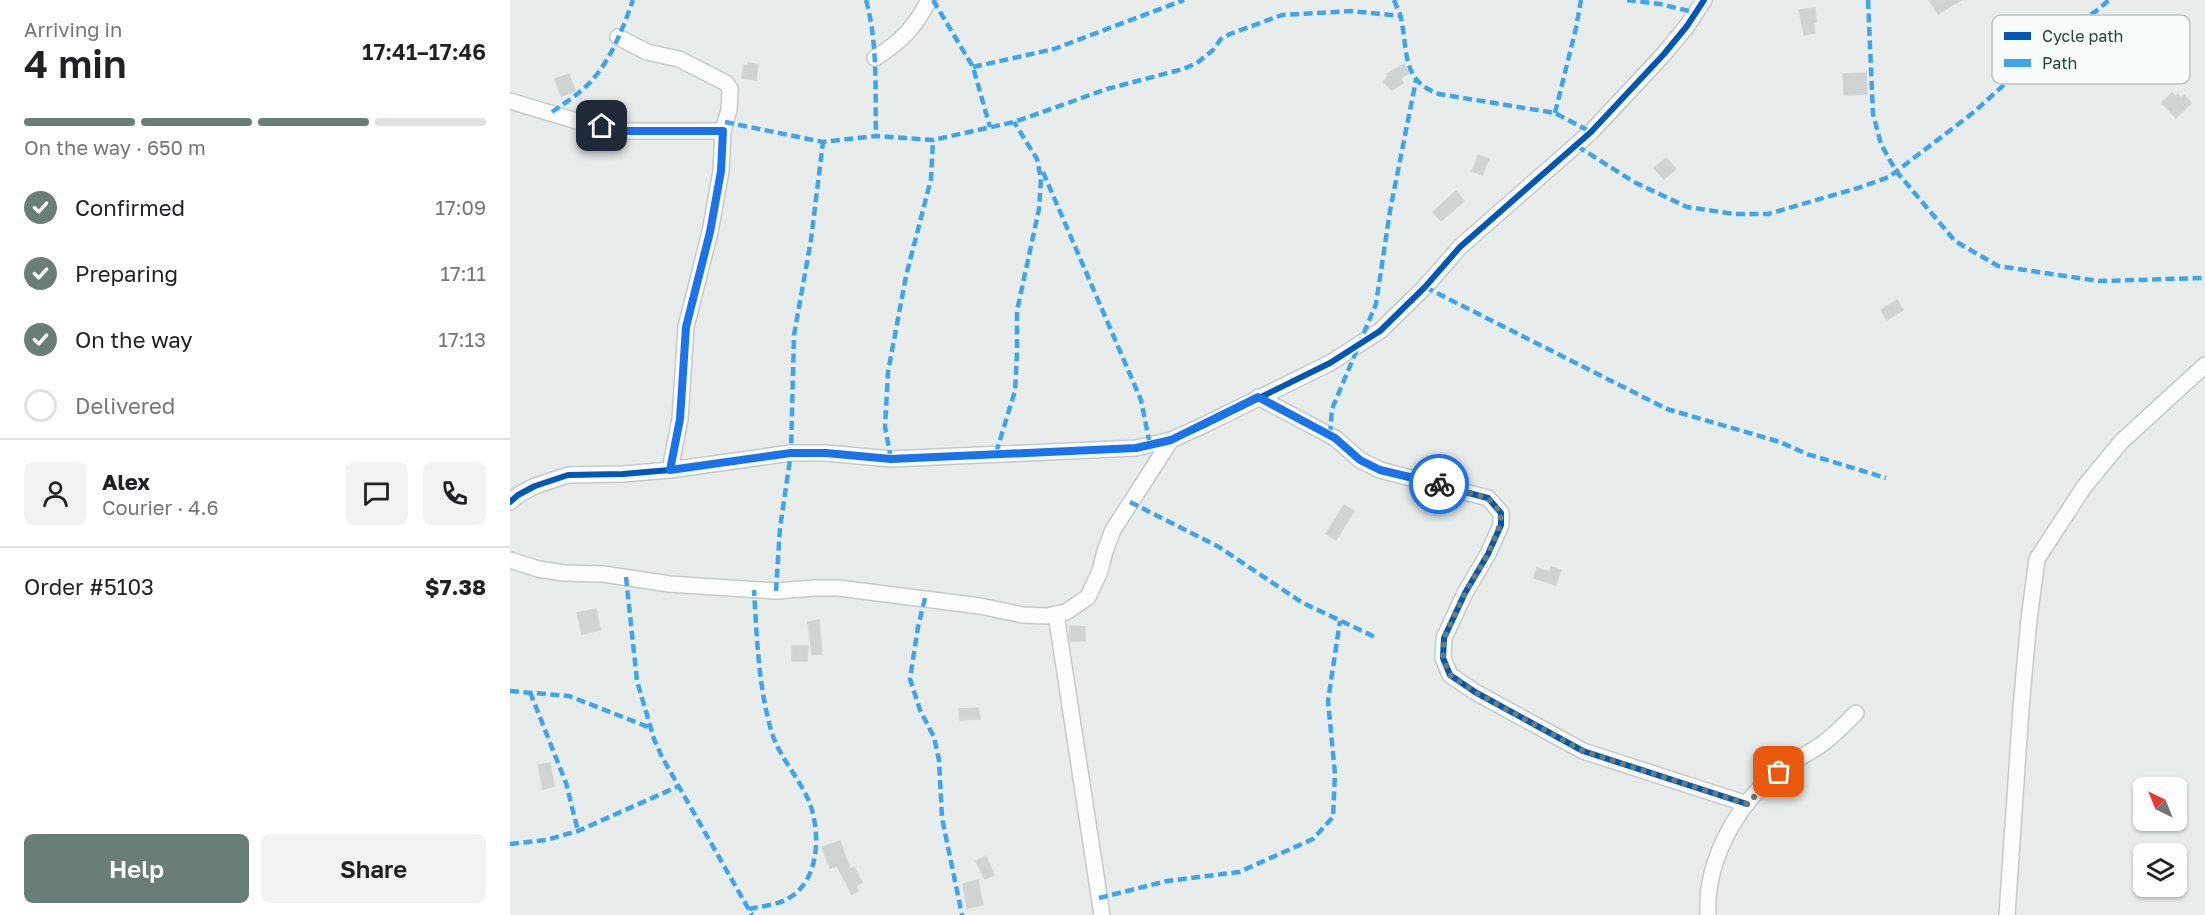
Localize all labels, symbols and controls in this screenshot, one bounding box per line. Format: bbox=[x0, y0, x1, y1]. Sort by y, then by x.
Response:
legend bbox=[1992, 15, 2190, 84]
text: Arriving in bbox=[24, 17, 122, 41]
text: Cycle path bbox=[2042, 26, 2123, 46]
text: 17:41–17:46 bbox=[362, 38, 486, 65]
text: 4 min bbox=[24, 40, 127, 87]
text: Path bbox=[2042, 53, 2077, 73]
pin bbox=[576, 100, 627, 151]
icon: home bbox=[585, 109, 618, 142]
text: On the way · 650 m bbox=[24, 135, 206, 159]
icon: check bbox=[24, 191, 57, 224]
text: Confirmed bbox=[75, 194, 185, 221]
text: 17:09 bbox=[435, 195, 486, 219]
icon: check bbox=[24, 257, 57, 290]
text: Preparing bbox=[75, 260, 178, 287]
text: 17:11 bbox=[440, 261, 486, 285]
icon: check bbox=[24, 323, 57, 356]
text: On the way bbox=[75, 326, 193, 353]
text: 17:13 bbox=[438, 327, 486, 351]
text: Delivered bbox=[75, 392, 175, 419]
courier bbox=[1409, 454, 1469, 514]
button: person bbox=[24, 462, 87, 525]
button: chat bbox=[345, 462, 408, 525]
button: phone bbox=[423, 462, 486, 525]
text: Alex bbox=[102, 468, 150, 495]
icon: bike bbox=[1423, 468, 1456, 501]
text: Courier · 4.6 bbox=[102, 495, 219, 519]
text: Order #5103 bbox=[24, 573, 154, 600]
text: $7.38 bbox=[425, 573, 486, 600]
pin bbox=[1753, 746, 1804, 797]
icon: bag bbox=[1762, 755, 1795, 788]
north arrow bbox=[2133, 777, 2187, 831]
map controls bbox=[2133, 777, 2187, 897]
button: Help bbox=[24, 834, 249, 903]
button: Share bbox=[261, 834, 486, 903]
button: layers bbox=[2133, 843, 2187, 897]

